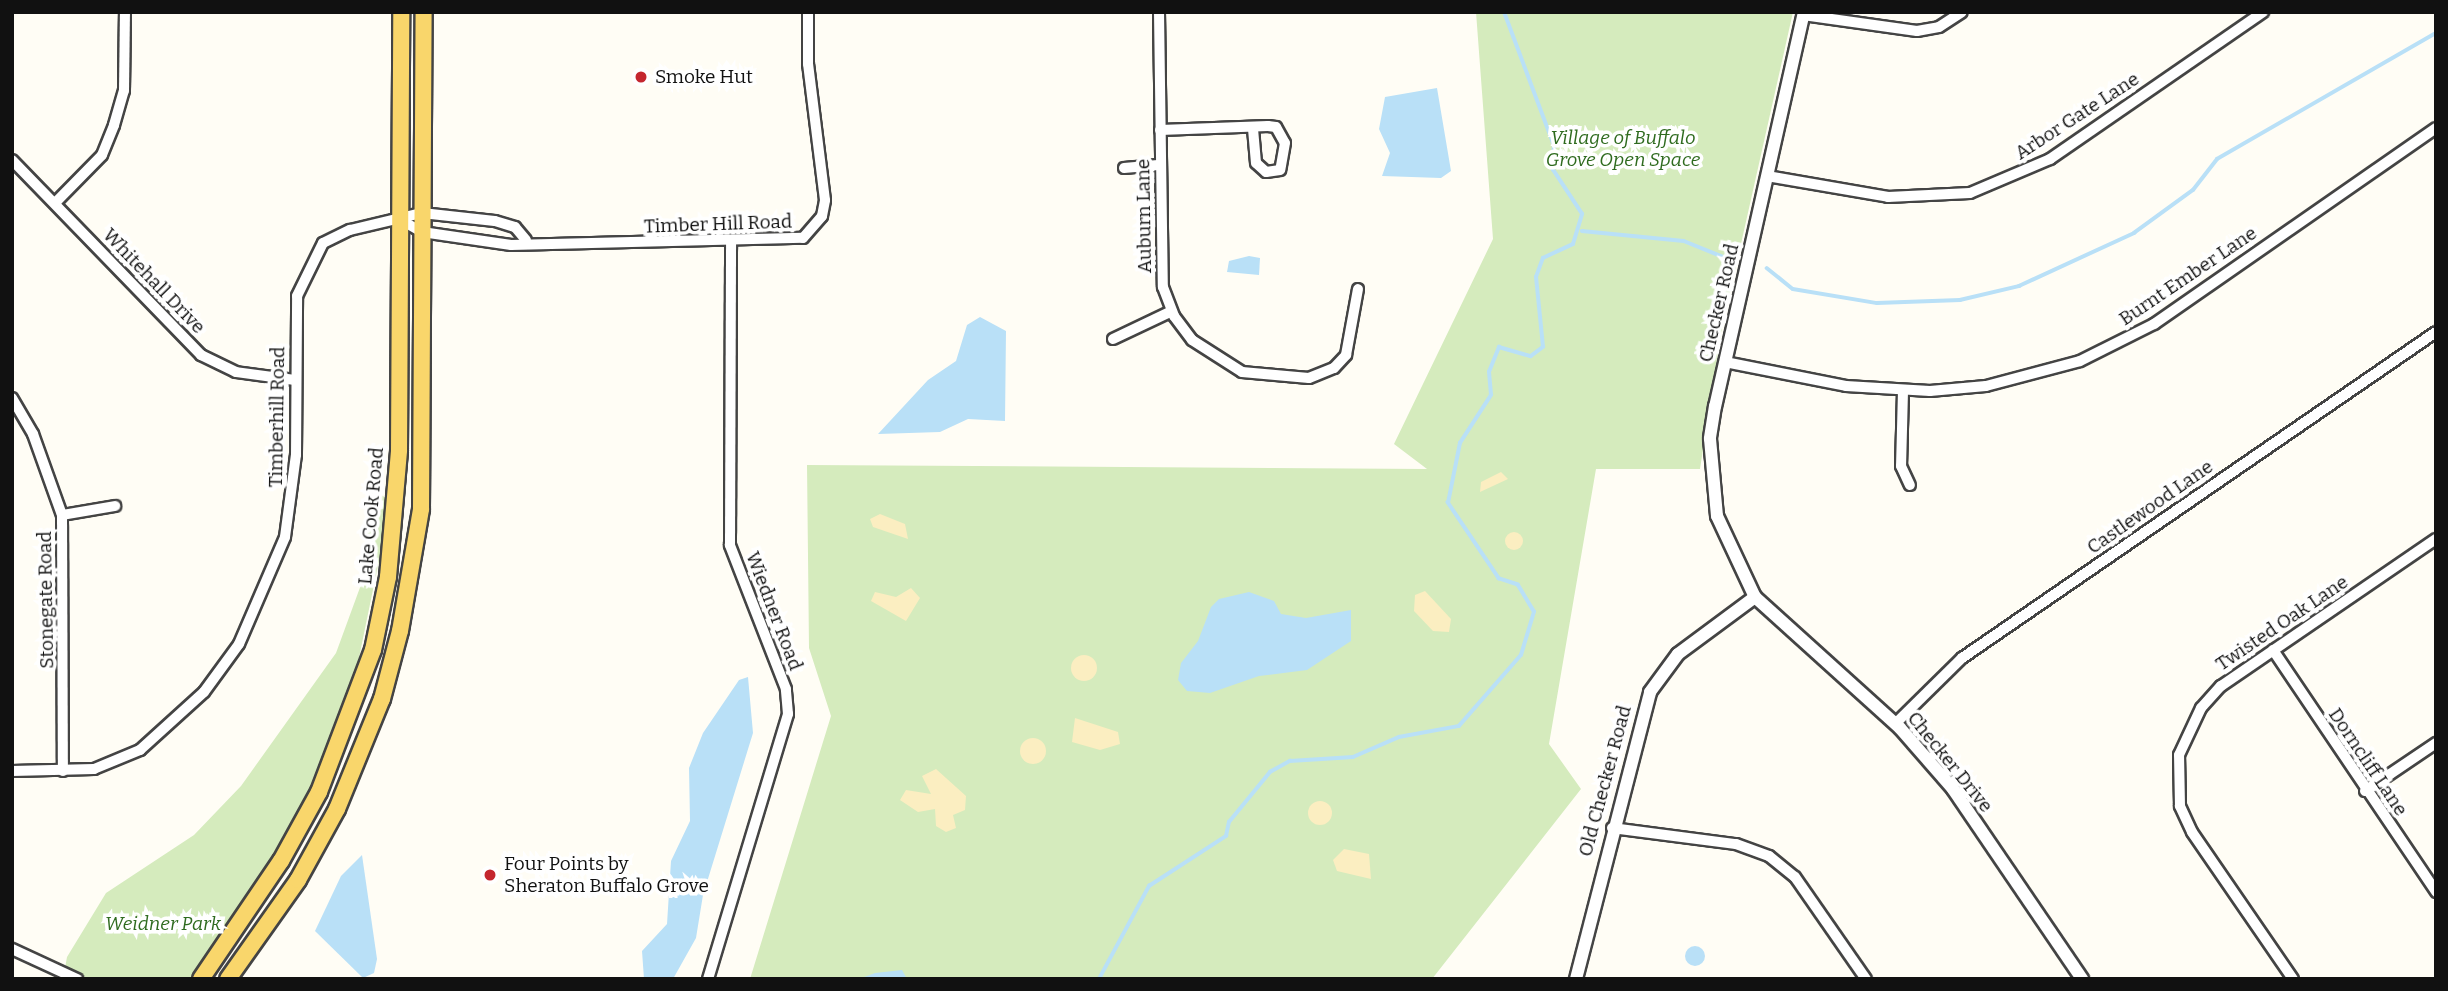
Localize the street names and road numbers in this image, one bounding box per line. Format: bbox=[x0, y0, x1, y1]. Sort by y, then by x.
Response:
street label: Arbor Gate Lane bbox=[2011, 67, 2143, 165]
street label: Auburn Lane bbox=[1132, 159, 1156, 273]
street label: Timber Hill Road bbox=[644, 210, 792, 238]
street label: Burnt Ember Lane bbox=[2115, 222, 2261, 330]
street label: Whitehall Drive bbox=[98, 224, 210, 338]
street label: Checker Road bbox=[1694, 242, 1744, 364]
street label: Timberhill Road bbox=[264, 346, 290, 488]
street label: Lake Cook Road bbox=[354, 446, 388, 586]
street label: Castlewood Lane bbox=[2083, 455, 2217, 559]
street label: Stonegate Road bbox=[33, 531, 59, 669]
street label: Wiedner Road bbox=[741, 548, 807, 674]
street label: Twisted Oak Lane bbox=[2212, 570, 2352, 676]
street label: Old Checker Road bbox=[1574, 703, 1636, 859]
street label: Dorncliff Lane bbox=[2324, 704, 2412, 820]
street label: Checker Drive bbox=[1902, 707, 1998, 817]

